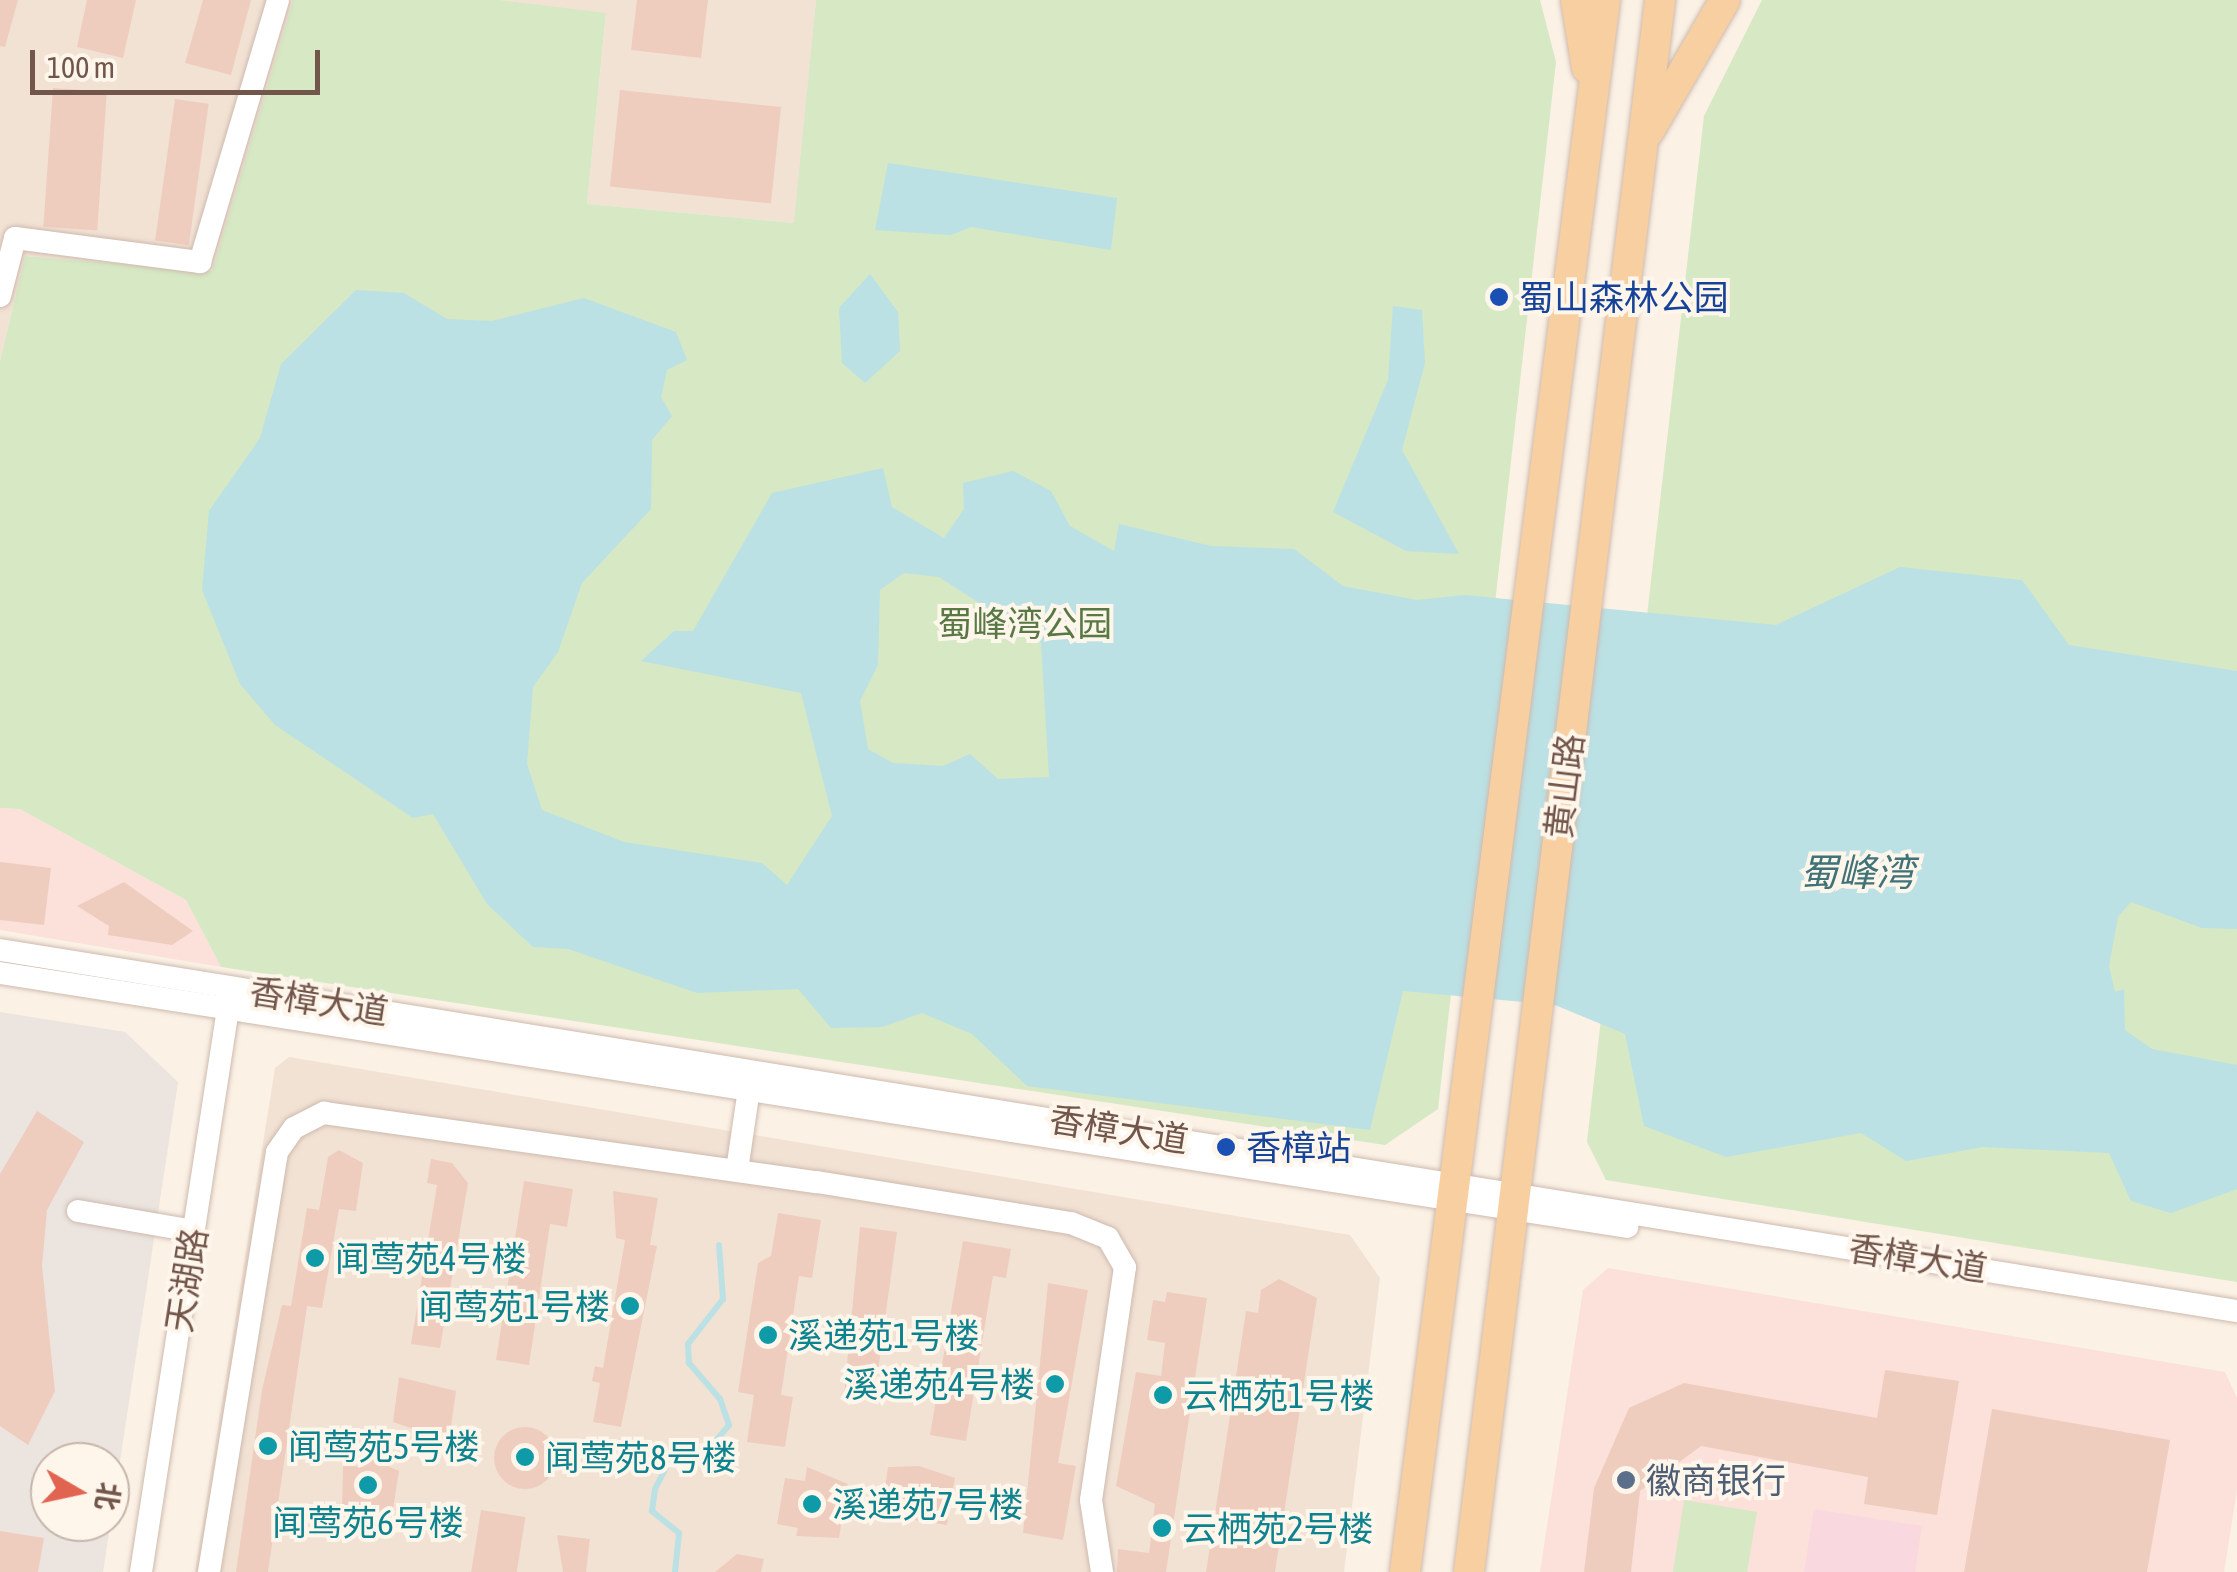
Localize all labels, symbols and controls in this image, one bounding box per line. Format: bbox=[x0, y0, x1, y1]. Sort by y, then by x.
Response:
scale bar bbox=[35, 30, 325, 92]
text: 100 m bbox=[47, 50, 115, 84]
place label: 蜀山森林公园 bbox=[1519, 276, 1729, 318]
marker: 蜀山森林公园 bbox=[1488, 286, 1510, 308]
park label: 蜀峰湾公园 bbox=[938, 602, 1112, 644]
street label: 黄山路 bbox=[1537, 731, 1591, 841]
water label: 蜀峰湾 bbox=[1800, 850, 1914, 896]
street label: 香樟大道 bbox=[247, 969, 391, 1033]
street label: 香樟大道 bbox=[1047, 1097, 1191, 1161]
place label: 香樟站 bbox=[1246, 1126, 1351, 1168]
marker: 香樟站 bbox=[1215, 1136, 1237, 1158]
street label: 天湖路 bbox=[157, 1225, 215, 1335]
street label: 香樟大道 bbox=[1846, 1226, 1990, 1290]
place label: 闻莺苑4号楼 bbox=[335, 1237, 526, 1279]
marker: 闻莺苑4号楼 bbox=[304, 1247, 326, 1269]
place label: 闻莺苑1号楼 bbox=[419, 1285, 610, 1327]
marker: 闻莺苑1号楼 bbox=[619, 1295, 641, 1317]
place label: 溪递苑1号楼 bbox=[788, 1314, 979, 1356]
marker: 溪递苑1号楼 bbox=[757, 1324, 779, 1346]
place label: 溪递苑4号楼 bbox=[844, 1363, 1035, 1405]
marker: 溪递苑4号楼 bbox=[1044, 1373, 1066, 1395]
place label: 云栖苑1号楼 bbox=[1183, 1374, 1374, 1416]
marker: 云栖苑1号楼 bbox=[1152, 1384, 1174, 1406]
place label: 闻莺苑5号楼 bbox=[288, 1425, 479, 1467]
marker: 闻莺苑5号楼 bbox=[257, 1435, 279, 1457]
place label: 闻莺苑8号楼 bbox=[545, 1436, 736, 1478]
north arrow bbox=[30, 1442, 130, 1542]
marker: 闻莺苑8号楼 bbox=[514, 1446, 536, 1468]
place label: 徽商银行 bbox=[1646, 1459, 1786, 1501]
marker: 徽商银行 bbox=[1615, 1469, 1637, 1491]
marker: 闻莺苑6号楼 bbox=[357, 1474, 379, 1496]
text: 北 bbox=[90, 1480, 126, 1513]
place label: 溪递苑7号楼 bbox=[832, 1483, 1023, 1525]
marker: 溪递苑7号楼 bbox=[801, 1493, 823, 1515]
place label: 闻莺苑6号楼 bbox=[272, 1501, 464, 1543]
place label: 云栖苑2号楼 bbox=[1182, 1507, 1373, 1549]
marker: 云栖苑2号楼 bbox=[1151, 1517, 1173, 1539]

